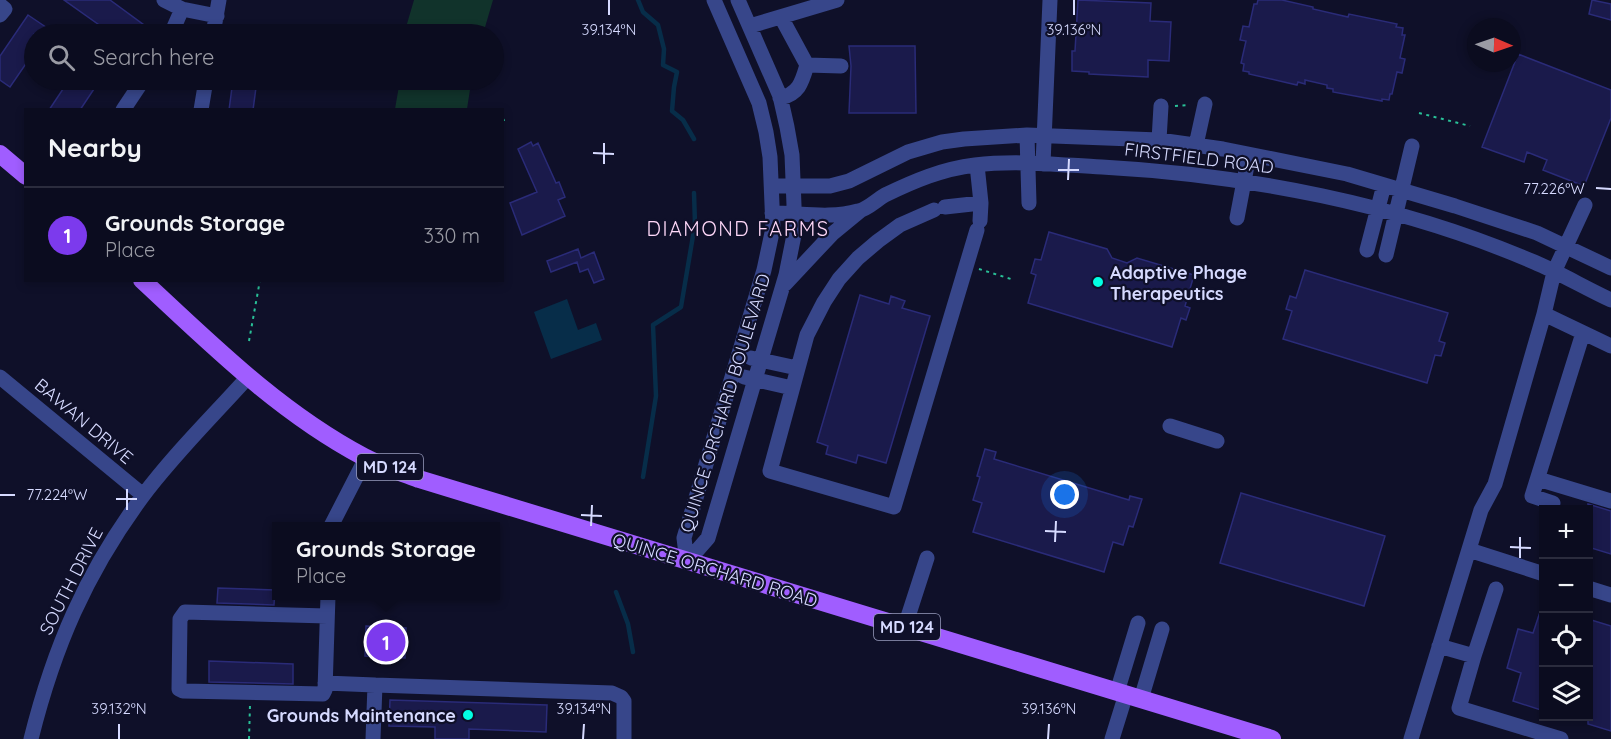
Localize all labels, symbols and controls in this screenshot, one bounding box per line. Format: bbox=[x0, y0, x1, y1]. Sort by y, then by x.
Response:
north arrow bbox=[1467, 18, 1521, 72]
text: 39.134°N bbox=[582, 20, 636, 39]
text: 39.136°N bbox=[1046, 20, 1102, 39]
search box bbox=[24, 24, 504, 90]
icon: search bbox=[45, 41, 78, 74]
text: Search here bbox=[93, 43, 214, 71]
text: Nearby bbox=[48, 131, 142, 164]
street label: FIRSTFIELD ROAD bbox=[1123, 137, 1275, 179]
text: 77.226°W bbox=[1523, 179, 1585, 198]
text: Grounds Storage bbox=[105, 209, 285, 237]
district label: DIAMOND FARMS bbox=[647, 216, 829, 241]
text: 1 bbox=[64, 223, 71, 248]
text: 330 m bbox=[423, 223, 480, 248]
text: Place bbox=[105, 237, 155, 262]
place label: Adaptive Phage Therapeutics bbox=[1110, 261, 1247, 305]
street label: QUINCE ORCHARD BOULEVARD bbox=[675, 271, 775, 535]
marker: Adaptive Phage Therapeutics bbox=[1091, 275, 1105, 289]
street label: BAWAN DRIVE bbox=[30, 373, 138, 469]
road number: MD 124 bbox=[357, 454, 423, 480]
your location bbox=[1050, 480, 1079, 509]
text: 77.224°W bbox=[27, 485, 88, 504]
map controls bbox=[1539, 505, 1593, 721]
button: + bbox=[1539, 505, 1593, 559]
popup bbox=[272, 522, 500, 600]
street label: SOUTH DRIVE bbox=[34, 524, 108, 638]
street label: QUINCE ORCHARD ROAD bbox=[610, 528, 820, 612]
text: Grounds Storage bbox=[296, 535, 476, 563]
button: − bbox=[1539, 559, 1593, 613]
text: Place bbox=[296, 563, 346, 588]
button: locate bbox=[1539, 613, 1593, 667]
road number: MD 124 bbox=[874, 614, 940, 640]
pin: 1 bbox=[366, 620, 406, 664]
button: layers bbox=[1539, 667, 1593, 721]
text: 39.132°N bbox=[91, 699, 147, 718]
text: 39.134°N bbox=[557, 699, 611, 718]
text: 39.136°N bbox=[1021, 699, 1077, 718]
place label: Grounds Maintenance bbox=[267, 704, 456, 727]
marker: Grounds Maintenance bbox=[461, 708, 475, 722]

